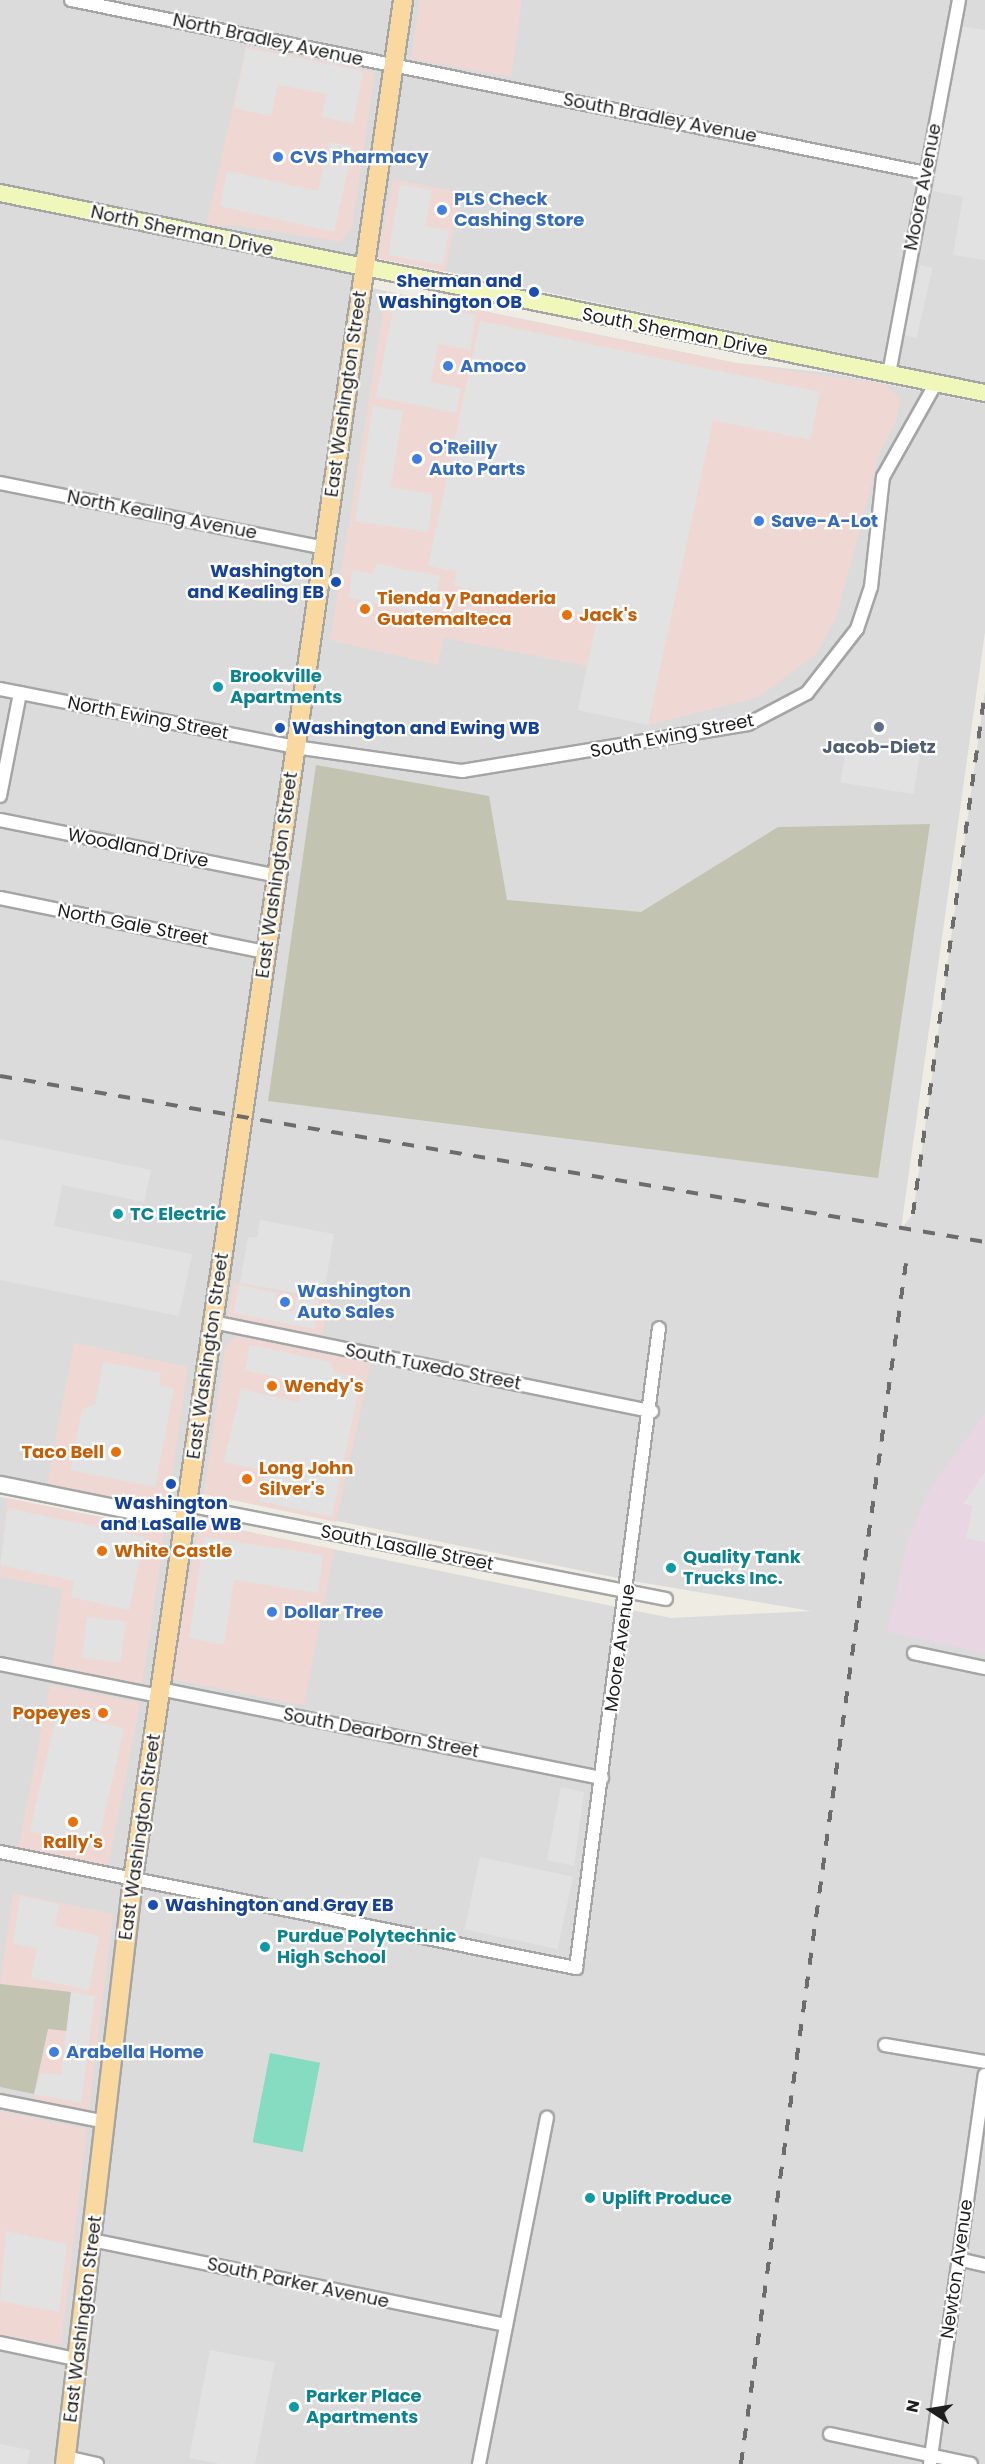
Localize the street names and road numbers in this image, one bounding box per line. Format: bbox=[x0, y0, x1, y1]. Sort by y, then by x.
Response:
street label: North Bradley Avenue bbox=[171, 9, 365, 71]
street label: South Bradley Avenue bbox=[561, 89, 759, 147]
street label: Moore Avenue bbox=[900, 122, 946, 252]
street label: North Sherman Drive bbox=[89, 201, 275, 261]
street label: East Washington Street bbox=[321, 289, 371, 499]
street label: South Sherman Drive bbox=[580, 303, 770, 361]
street label: North Kealing Avenue bbox=[65, 486, 259, 544]
street label: North Ewing Street bbox=[66, 692, 230, 744]
street label: South Ewing Street bbox=[588, 710, 756, 762]
street label: East Washington Street bbox=[252, 770, 302, 980]
street label: Woodland Drive bbox=[66, 824, 210, 872]
street label: North Gale Street bbox=[56, 900, 210, 950]
street label: East Washington Street bbox=[183, 1251, 233, 1461]
street label: South Tuxedo Street bbox=[343, 1339, 523, 1395]
street label: South Lasalle Street bbox=[319, 1521, 495, 1575]
street label: Moore Avenue bbox=[600, 1583, 640, 1713]
street label: South Dearborn Street bbox=[281, 1703, 481, 1763]
street label: East Washington Street bbox=[115, 1732, 165, 1942]
street label: Newton Avenue bbox=[937, 2198, 977, 2340]
street label: East Washington Street bbox=[60, 2214, 106, 2424]
street label: South Parker Avenue bbox=[205, 2253, 391, 2313]

